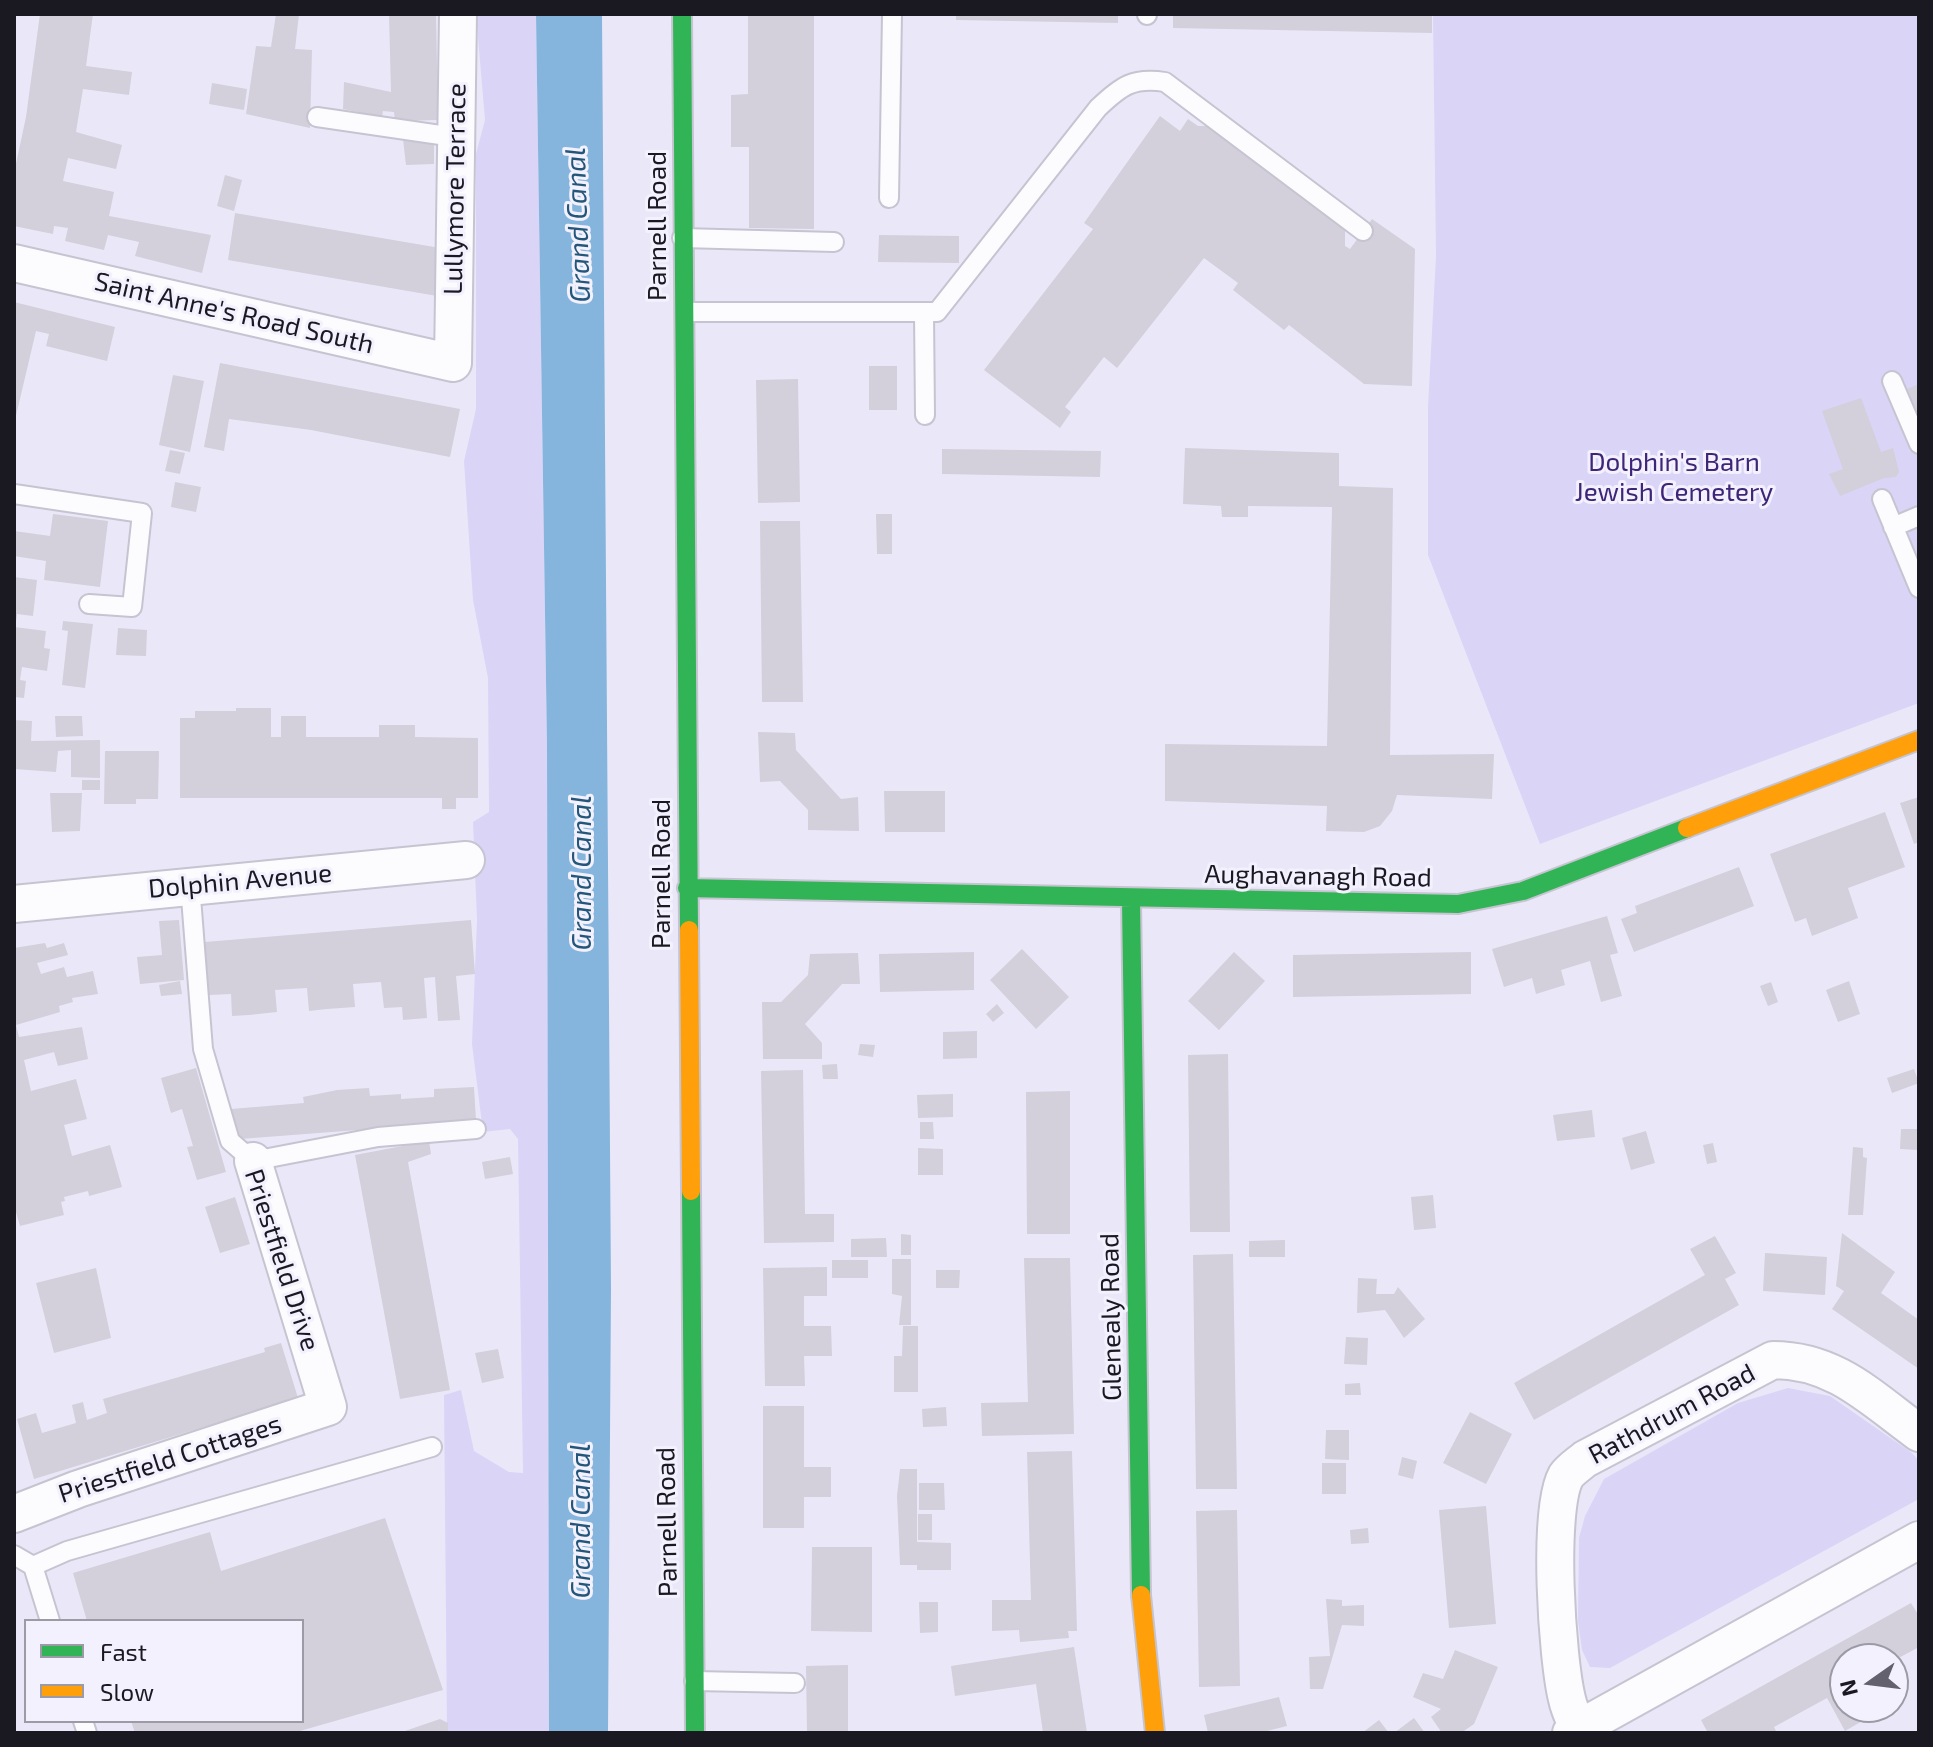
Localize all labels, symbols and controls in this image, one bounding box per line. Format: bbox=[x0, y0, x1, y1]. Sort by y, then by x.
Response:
street label: Lullymore Terrace bbox=[438, 83, 472, 295]
water label: Grand Canal bbox=[559, 147, 597, 303]
street label: Parnell Road bbox=[641, 151, 673, 301]
street label: Saint Anne's Road South bbox=[91, 266, 377, 360]
park label: Dolphin's Barn Jewish Cemetery bbox=[1575, 446, 1773, 508]
water label: Grand Canal bbox=[565, 795, 599, 951]
street label: Parnell Road bbox=[645, 799, 677, 949]
street label: Dolphin Avenue bbox=[147, 857, 333, 905]
street label: Aughavanagh Road bbox=[1204, 858, 1432, 894]
street label: Priestfield Drive bbox=[238, 1165, 326, 1355]
street label: Glenealy Road bbox=[1094, 1233, 1128, 1401]
street label: Rathdrum Road bbox=[1583, 1357, 1761, 1471]
street label: Priestfield Cottages bbox=[55, 1408, 285, 1510]
water label: Grand Canal bbox=[564, 1443, 598, 1599]
street label: Parnell Road bbox=[650, 1447, 684, 1597]
legend bbox=[24, 1619, 304, 1723]
text: Fast bbox=[100, 1637, 147, 1666]
north arrow bbox=[1829, 1643, 1909, 1723]
text: Slow bbox=[100, 1677, 154, 1706]
text: N bbox=[1833, 1677, 1862, 1699]

